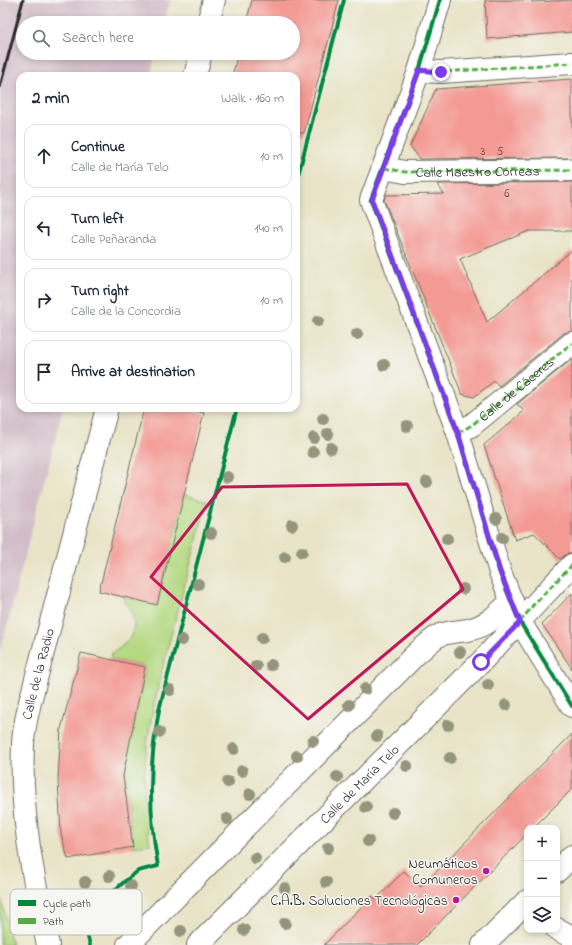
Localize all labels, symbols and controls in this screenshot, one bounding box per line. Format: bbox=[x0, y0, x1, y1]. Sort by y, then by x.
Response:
search box bbox=[16, 16, 300, 60]
icon: search bbox=[30, 27, 52, 49]
text: Search here bbox=[62, 27, 134, 49]
route end bbox=[432, 63, 450, 81]
text: 2 min bbox=[32, 86, 69, 111]
text: Walk · 160 m bbox=[221, 89, 284, 108]
text: Continue bbox=[71, 136, 125, 158]
house number: 3 bbox=[481, 143, 486, 161]
house number: 5 bbox=[497, 143, 504, 161]
icon: ahead bbox=[33, 145, 55, 167]
text: 10 m bbox=[260, 147, 283, 166]
text: Calle de María Telo bbox=[71, 158, 169, 177]
street label: Calle Maestro Correas bbox=[416, 161, 540, 184]
house number: 6 bbox=[504, 185, 510, 203]
text: Turn left bbox=[71, 208, 124, 230]
icon: left bbox=[33, 217, 55, 239]
text: 140 m bbox=[255, 219, 283, 238]
text: Calle Peñaranda bbox=[71, 230, 156, 249]
text: Turn right bbox=[71, 280, 129, 302]
icon: right bbox=[33, 289, 55, 311]
text: 10 m bbox=[260, 291, 283, 310]
text: Calle de la Concordia bbox=[71, 302, 181, 321]
street label: Calle de Cáceres bbox=[475, 353, 559, 428]
icon: arrive bbox=[33, 361, 55, 383]
text: Arrive at destination bbox=[71, 361, 195, 383]
street label: Calle de la Radio bbox=[17, 626, 61, 722]
route start bbox=[472, 653, 490, 671]
street label: Calle de María Telo bbox=[316, 740, 405, 830]
map controls bbox=[524, 825, 560, 933]
button: + bbox=[524, 825, 560, 861]
place label: Neumáticos Comuneros bbox=[409, 854, 478, 891]
button: − bbox=[524, 861, 560, 897]
marker: Neumáticos Comuneros bbox=[481, 866, 491, 876]
legend bbox=[10, 889, 142, 935]
place label: C.A.B. Soluciones Tecnológicas bbox=[271, 891, 448, 913]
marker: C.A.B. Soluciones Tecnológicas bbox=[451, 895, 461, 905]
text: Cycle path bbox=[43, 896, 91, 913]
button: layers bbox=[524, 897, 560, 933]
text: Path bbox=[43, 914, 64, 930]

